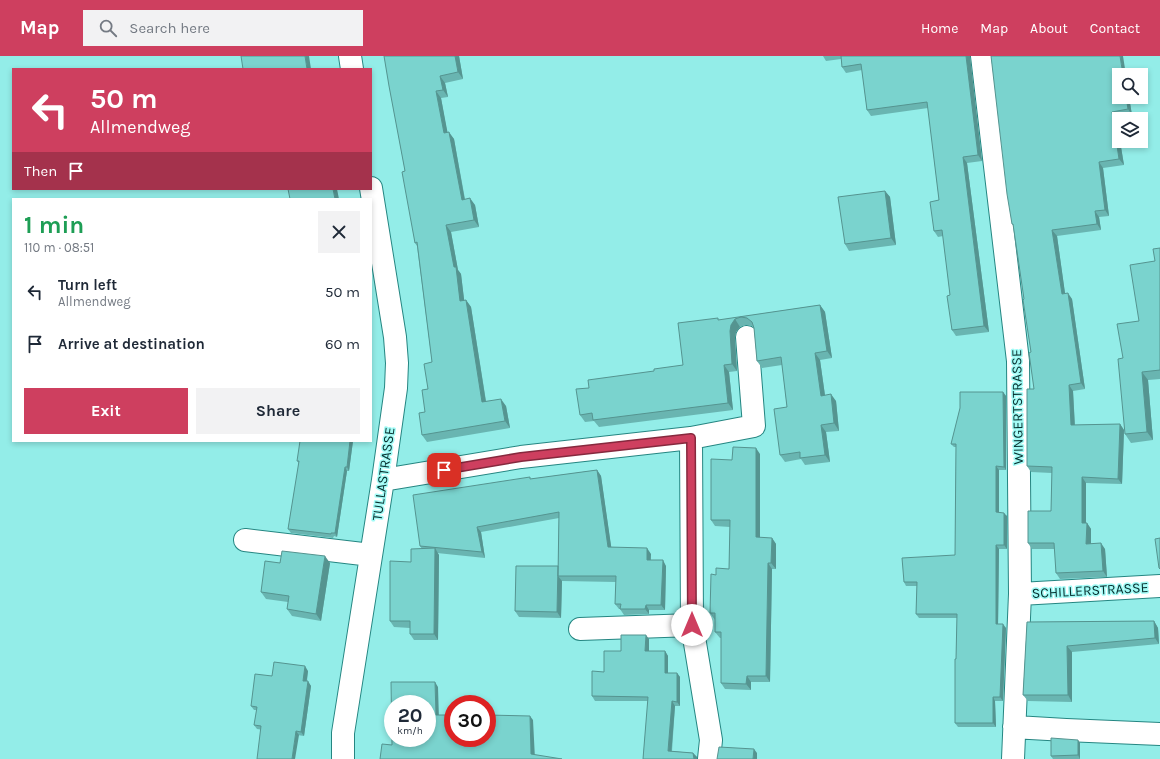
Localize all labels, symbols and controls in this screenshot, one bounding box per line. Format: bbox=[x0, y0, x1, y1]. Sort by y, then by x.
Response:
search box bbox=[83, 10, 363, 46]
text: Map bbox=[20, 17, 59, 39]
icon: search bbox=[97, 17, 119, 39]
text: Search here bbox=[129, 19, 210, 37]
text: Home bbox=[921, 20, 958, 37]
text: Map bbox=[980, 20, 1008, 37]
text: About bbox=[1030, 20, 1068, 37]
text: Contact bbox=[1090, 20, 1140, 37]
map controls bbox=[1112, 68, 1148, 148]
button: search bbox=[1112, 68, 1148, 104]
text: 50 m bbox=[90, 82, 158, 115]
icon: left bbox=[24, 84, 76, 136]
button: layers bbox=[1112, 112, 1148, 148]
text: Allmendweg bbox=[90, 116, 190, 138]
icon: arrive bbox=[65, 160, 87, 182]
text: Then bbox=[24, 162, 57, 180]
text: 1 min bbox=[24, 211, 84, 239]
button: close bbox=[318, 211, 360, 253]
text: 110 m · 08:51 bbox=[24, 240, 94, 255]
text: Turn left bbox=[58, 276, 117, 294]
icon: left bbox=[24, 281, 46, 303]
text: 50 m bbox=[325, 283, 360, 301]
text: Allmendweg bbox=[58, 294, 131, 309]
icon: arrive bbox=[24, 333, 46, 355]
text: Arrive at destination bbox=[58, 335, 205, 353]
text: 60 m bbox=[325, 335, 360, 353]
street label: WINGERTSTRASSE bbox=[1008, 349, 1027, 465]
button: Exit bbox=[24, 388, 188, 434]
button: Share bbox=[196, 388, 360, 434]
street label: TULLASTRASSE bbox=[369, 426, 398, 522]
pin bbox=[427, 453, 461, 487]
icon: arrive bbox=[433, 459, 455, 481]
street label: SCHILLERSTRASSE bbox=[1031, 579, 1149, 602]
position arrow bbox=[671, 604, 713, 646]
speed limit sign: 30 bbox=[444, 695, 496, 747]
text: 20 bbox=[398, 704, 422, 727]
text: km/h bbox=[397, 725, 423, 737]

